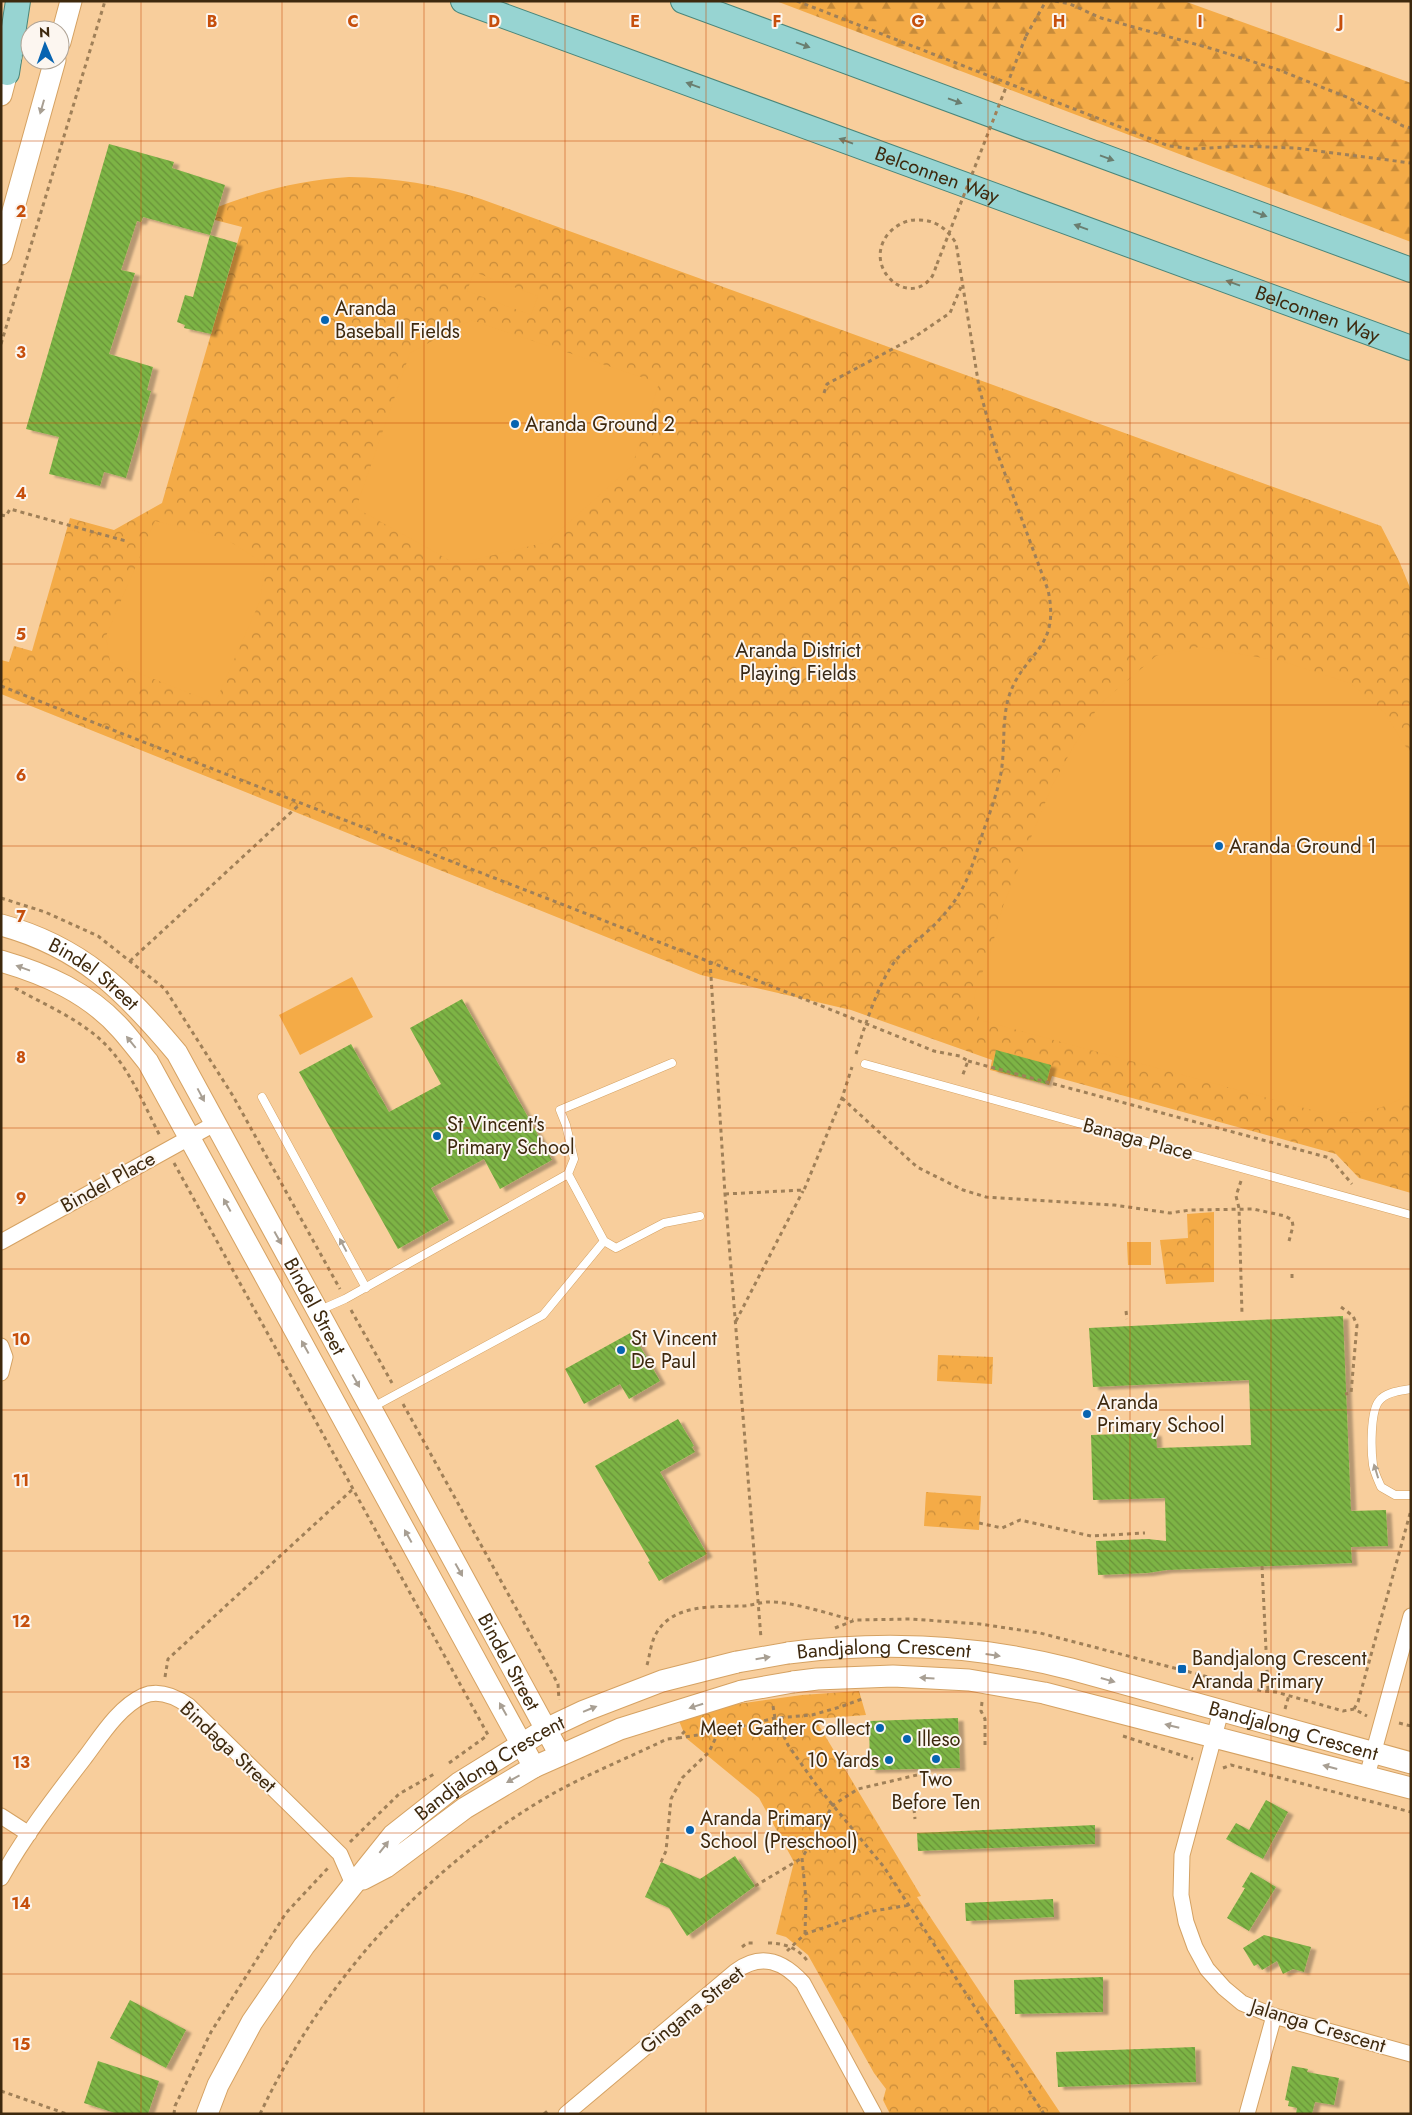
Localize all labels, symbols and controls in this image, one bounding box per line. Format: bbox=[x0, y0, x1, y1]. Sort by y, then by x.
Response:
text: B bbox=[207, 10, 217, 33]
text: C bbox=[347, 10, 359, 33]
text: D bbox=[488, 10, 500, 33]
text: E bbox=[630, 10, 640, 33]
text: F bbox=[773, 10, 781, 33]
text: G bbox=[911, 10, 925, 33]
text: H bbox=[1053, 10, 1065, 33]
text: I bbox=[1197, 10, 1203, 33]
text: J bbox=[1335, 10, 1344, 33]
north arrow bbox=[20, 20, 70, 70]
text: N bbox=[39, 22, 50, 42]
one-way arrow bbox=[795, 42, 810, 49]
one-way arrow bbox=[686, 81, 701, 88]
one-way arrow bbox=[948, 98, 962, 106]
one-way arrow bbox=[38, 99, 46, 115]
one-way arrow bbox=[838, 137, 853, 145]
street label: Belconnen Way bbox=[871, 139, 1004, 211]
one-way arrow bbox=[1100, 155, 1115, 162]
text: 2 bbox=[16, 200, 26, 223]
one-way arrow bbox=[1253, 210, 1268, 218]
one-way arrow bbox=[1073, 223, 1088, 231]
street label: Belconnen Way bbox=[1251, 278, 1384, 350]
one-way arrow bbox=[1226, 279, 1241, 286]
place label: Aranda Baseball Fields bbox=[335, 294, 460, 346]
marker: Aranda Baseball Fields bbox=[319, 314, 331, 326]
text: 3 bbox=[16, 341, 26, 364]
place label: Aranda Ground 2 bbox=[525, 410, 675, 439]
marker: Aranda Ground 2 bbox=[509, 418, 521, 430]
text: 4 bbox=[15, 482, 27, 505]
text: 5 bbox=[16, 623, 26, 646]
park label: Aranda District Playing Fields bbox=[735, 636, 861, 688]
text: 6 bbox=[16, 764, 26, 787]
place label: Aranda Ground 1 bbox=[1229, 832, 1377, 861]
marker: Aranda Ground 1 bbox=[1213, 840, 1225, 852]
text: 7 bbox=[16, 905, 26, 928]
street label: Bindel Street bbox=[44, 930, 146, 1017]
one-way arrow bbox=[16, 963, 31, 971]
one-way arrow bbox=[126, 1035, 137, 1048]
text: 8 bbox=[16, 1046, 26, 1069]
one-way arrow bbox=[196, 1089, 205, 1102]
place label: St Vincent's Primary School bbox=[447, 1110, 575, 1162]
street label: Banaga Place bbox=[1080, 1110, 1196, 1168]
marker: St Vincent's Primary School bbox=[431, 1130, 443, 1142]
street label: Bindel Place bbox=[55, 1144, 161, 1220]
text: 9 bbox=[16, 1187, 26, 1210]
one-way arrow bbox=[223, 1197, 231, 1212]
one-way arrow bbox=[274, 1231, 283, 1245]
one-way arrow bbox=[338, 1238, 347, 1251]
street label: Bindel Street bbox=[277, 1252, 354, 1360]
place label: St Vincent De Paul bbox=[631, 1324, 717, 1376]
text: 10 bbox=[12, 1328, 30, 1351]
one-way arrow bbox=[300, 1341, 309, 1354]
marker: St Vincent De Paul bbox=[615, 1344, 627, 1356]
one-way arrow bbox=[352, 1373, 360, 1388]
place label: Aranda Primary School bbox=[1097, 1388, 1225, 1440]
marker: Aranda Primary School bbox=[1081, 1408, 1093, 1420]
one-way arrow bbox=[1371, 1464, 1379, 1479]
text: 11 bbox=[13, 1469, 29, 1492]
one-way arrow bbox=[404, 1529, 412, 1543]
one-way arrow bbox=[455, 1562, 463, 1577]
street label: Bindel Street bbox=[471, 1608, 547, 1716]
text: 12 bbox=[12, 1610, 30, 1633]
street label: Bandjalong Crescent bbox=[795, 1632, 973, 1666]
place label: Bandjalong Crescent Aranda Primary bbox=[1192, 1644, 1367, 1696]
one-way arrow bbox=[986, 1651, 1002, 1659]
one-way arrow bbox=[755, 1653, 771, 1661]
marker: Bandjalong Crescent Aranda Primary bbox=[1176, 1663, 1188, 1675]
one-way arrow bbox=[919, 1673, 935, 1681]
one-way arrow bbox=[1100, 1676, 1115, 1684]
street label: Bandjalong Crescent bbox=[1206, 1693, 1382, 1768]
street label: Bindaga Street bbox=[173, 1695, 283, 1800]
one-way arrow bbox=[688, 1702, 703, 1710]
one-way arrow bbox=[498, 1703, 507, 1716]
one-way arrow bbox=[583, 1705, 598, 1713]
street label: Bandjalong Crescent bbox=[408, 1708, 569, 1827]
place label: Meet Gather Collect bbox=[700, 1714, 870, 1743]
marker: Meet Gather Collect bbox=[874, 1722, 886, 1734]
one-way arrow bbox=[1165, 1722, 1180, 1730]
place label: Illeso bbox=[917, 1725, 960, 1754]
marker: Illeso bbox=[901, 1733, 913, 1745]
place label: 10 Yards bbox=[807, 1746, 879, 1775]
text: 13 bbox=[12, 1751, 30, 1774]
marker: Two Before Ten bbox=[930, 1753, 942, 1765]
marker: 10 Yards bbox=[883, 1754, 895, 1766]
one-way arrow bbox=[1322, 1763, 1337, 1771]
place label: Two Before Ten bbox=[891, 1765, 981, 1817]
one-way arrow bbox=[506, 1775, 521, 1783]
place label: Aranda Primary School (Preschool) bbox=[700, 1804, 858, 1856]
marker: Aranda Primary School (Preschool) bbox=[684, 1824, 696, 1836]
one-way arrow bbox=[379, 1840, 389, 1854]
text: 14 bbox=[11, 1892, 31, 1915]
street label: Gingana Street bbox=[634, 1959, 750, 2061]
street label: Jalanga Crescent bbox=[1244, 1991, 1389, 2060]
text: 15 bbox=[12, 2033, 30, 2056]

